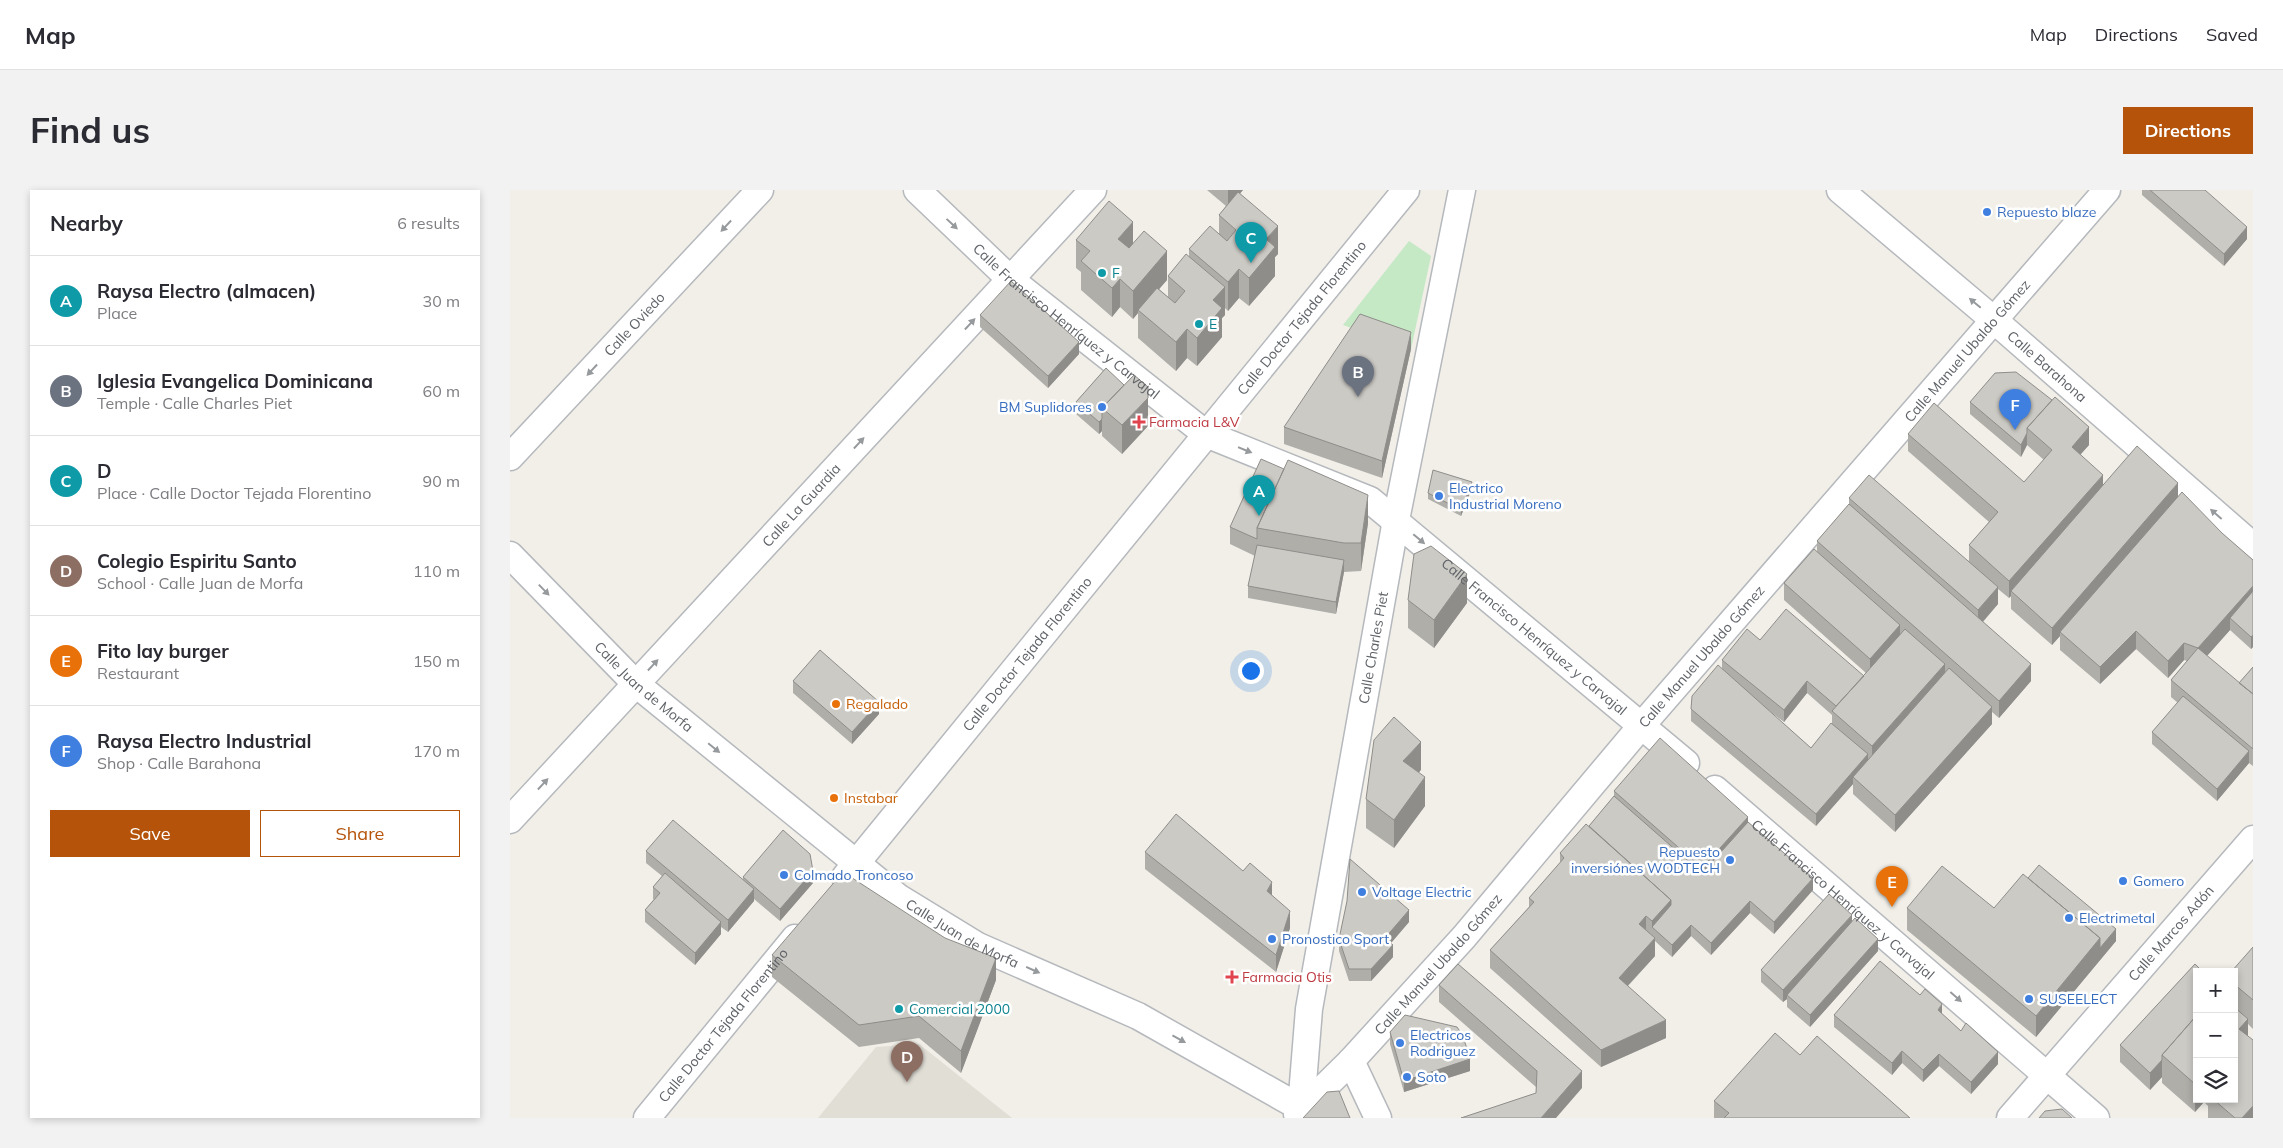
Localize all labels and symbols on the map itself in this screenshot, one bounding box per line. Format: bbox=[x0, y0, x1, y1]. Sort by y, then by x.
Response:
place label: Repuesto blaze bbox=[1997, 203, 2096, 221]
marker: Repuesto blaze bbox=[1981, 206, 1993, 218]
one-way arrow bbox=[946, 218, 958, 230]
one-way arrow bbox=[720, 219, 732, 231]
pin: C bbox=[1235, 222, 1267, 263]
street label: Calle Doctor Tejada Florentino bbox=[1234, 236, 1370, 398]
street label: Calle Francisco Henríquez y Carvajal bbox=[969, 240, 1163, 403]
place label: F bbox=[1112, 264, 1120, 282]
marker: F bbox=[1096, 267, 1108, 279]
street label: Calle Manuel Ubaldo Gómez bbox=[1900, 276, 2034, 426]
street label: Calle Oviedo bbox=[600, 288, 669, 360]
one-way arrow bbox=[1969, 298, 1982, 309]
place label: E bbox=[1209, 315, 1217, 333]
marker: E bbox=[1193, 318, 1205, 330]
one-way arrow bbox=[964, 319, 976, 331]
street label: Calle Barahona bbox=[2003, 327, 2091, 406]
pin: B bbox=[1342, 356, 1374, 397]
one-way arrow bbox=[586, 364, 598, 376]
pin: F bbox=[1999, 389, 2031, 430]
place label: BM Suplidores bbox=[999, 398, 1092, 416]
marker: BM Suplidores bbox=[1096, 401, 1108, 413]
place label: Farmacia L&V bbox=[1149, 413, 1240, 431]
marker: Farmacia L&V bbox=[1133, 416, 1145, 428]
one-way arrow bbox=[853, 438, 865, 450]
one-way arrow bbox=[1238, 446, 1253, 454]
street label: Calle La Guardia bbox=[758, 460, 844, 551]
pin: A bbox=[1243, 475, 1275, 516]
place label: Electrico Industrial Moreno bbox=[1449, 479, 1562, 513]
marker: Electrico Industrial Moreno bbox=[1433, 490, 1445, 502]
one-way arrow bbox=[2210, 508, 2223, 519]
one-way arrow bbox=[1413, 534, 1426, 545]
street label: Calle Francisco Henríquez y Carvajal bbox=[1438, 554, 1631, 719]
street label: Calle Doctor Tejada Florentino bbox=[959, 573, 1096, 735]
street label: Calle Manuel Ubaldo Gómez bbox=[1635, 582, 1768, 731]
one-way arrow bbox=[538, 584, 550, 596]
street label: Calle Charles Piet bbox=[1354, 590, 1392, 705]
street label: Calle Juan de Morfa bbox=[591, 638, 697, 736]
your location bbox=[1238, 658, 1264, 684]
one-way arrow bbox=[647, 659, 659, 671]
place label: Regalado bbox=[846, 695, 908, 713]
marker: Regalado bbox=[830, 698, 842, 710]
one-way arrow bbox=[708, 742, 721, 753]
one-way arrow bbox=[537, 779, 549, 791]
place label: Instabar bbox=[844, 789, 899, 807]
marker: Instabar bbox=[828, 792, 840, 804]
street label: Calle Francisco Henríquez y Carvajal bbox=[1748, 816, 1938, 983]
place label: Repuesto inversiónes WODTECH bbox=[1571, 843, 1720, 877]
marker: Repuesto inversiónes WODTECH bbox=[1724, 854, 1736, 866]
place label: Colmado Troncoso bbox=[794, 866, 913, 884]
pin: E bbox=[1876, 866, 1908, 907]
marker: Colmado Troncoso bbox=[778, 869, 790, 881]
place label: Gomero bbox=[2133, 872, 2184, 890]
marker: Gomero bbox=[2117, 875, 2129, 887]
street label: Calle Marcos Adón bbox=[2124, 882, 2218, 985]
place label: Voltage Electric bbox=[1372, 883, 1472, 901]
marker: Voltage Electric bbox=[1356, 886, 1368, 898]
street label: Calle Manuel Ubaldo Gómez bbox=[1371, 890, 1506, 1038]
street label: Calle Juan de Morfa bbox=[902, 895, 1022, 972]
place label: Electrimetal bbox=[2079, 909, 2155, 927]
marker: Electrimetal bbox=[2063, 912, 2075, 924]
place label: Pronostico Sport bbox=[1282, 930, 1389, 948]
marker: Pronostico Sport bbox=[1266, 933, 1278, 945]
street label: Calle Doctor Tejada Florentino bbox=[654, 944, 792, 1106]
one-way arrow bbox=[1026, 966, 1040, 974]
place label: Farmacia Otis bbox=[1242, 968, 1332, 986]
marker: Farmacia Otis bbox=[1226, 971, 1238, 983]
place label: SUSEELECT bbox=[2039, 990, 2117, 1008]
one-way arrow bbox=[1949, 991, 1961, 1003]
marker: SUSEELECT bbox=[2023, 993, 2035, 1005]
place label: Comercial 2000 bbox=[909, 1000, 1010, 1018]
marker: Comercial 2000 bbox=[893, 1003, 905, 1015]
place label: Electricos Rodriguez bbox=[1410, 1026, 1476, 1060]
one-way arrow bbox=[1173, 1035, 1186, 1044]
marker: Electricos Rodriguez bbox=[1394, 1037, 1406, 1049]
pin: D bbox=[891, 1041, 923, 1082]
place label: Soto bbox=[1417, 1068, 1446, 1086]
marker: Soto bbox=[1401, 1071, 1413, 1083]

